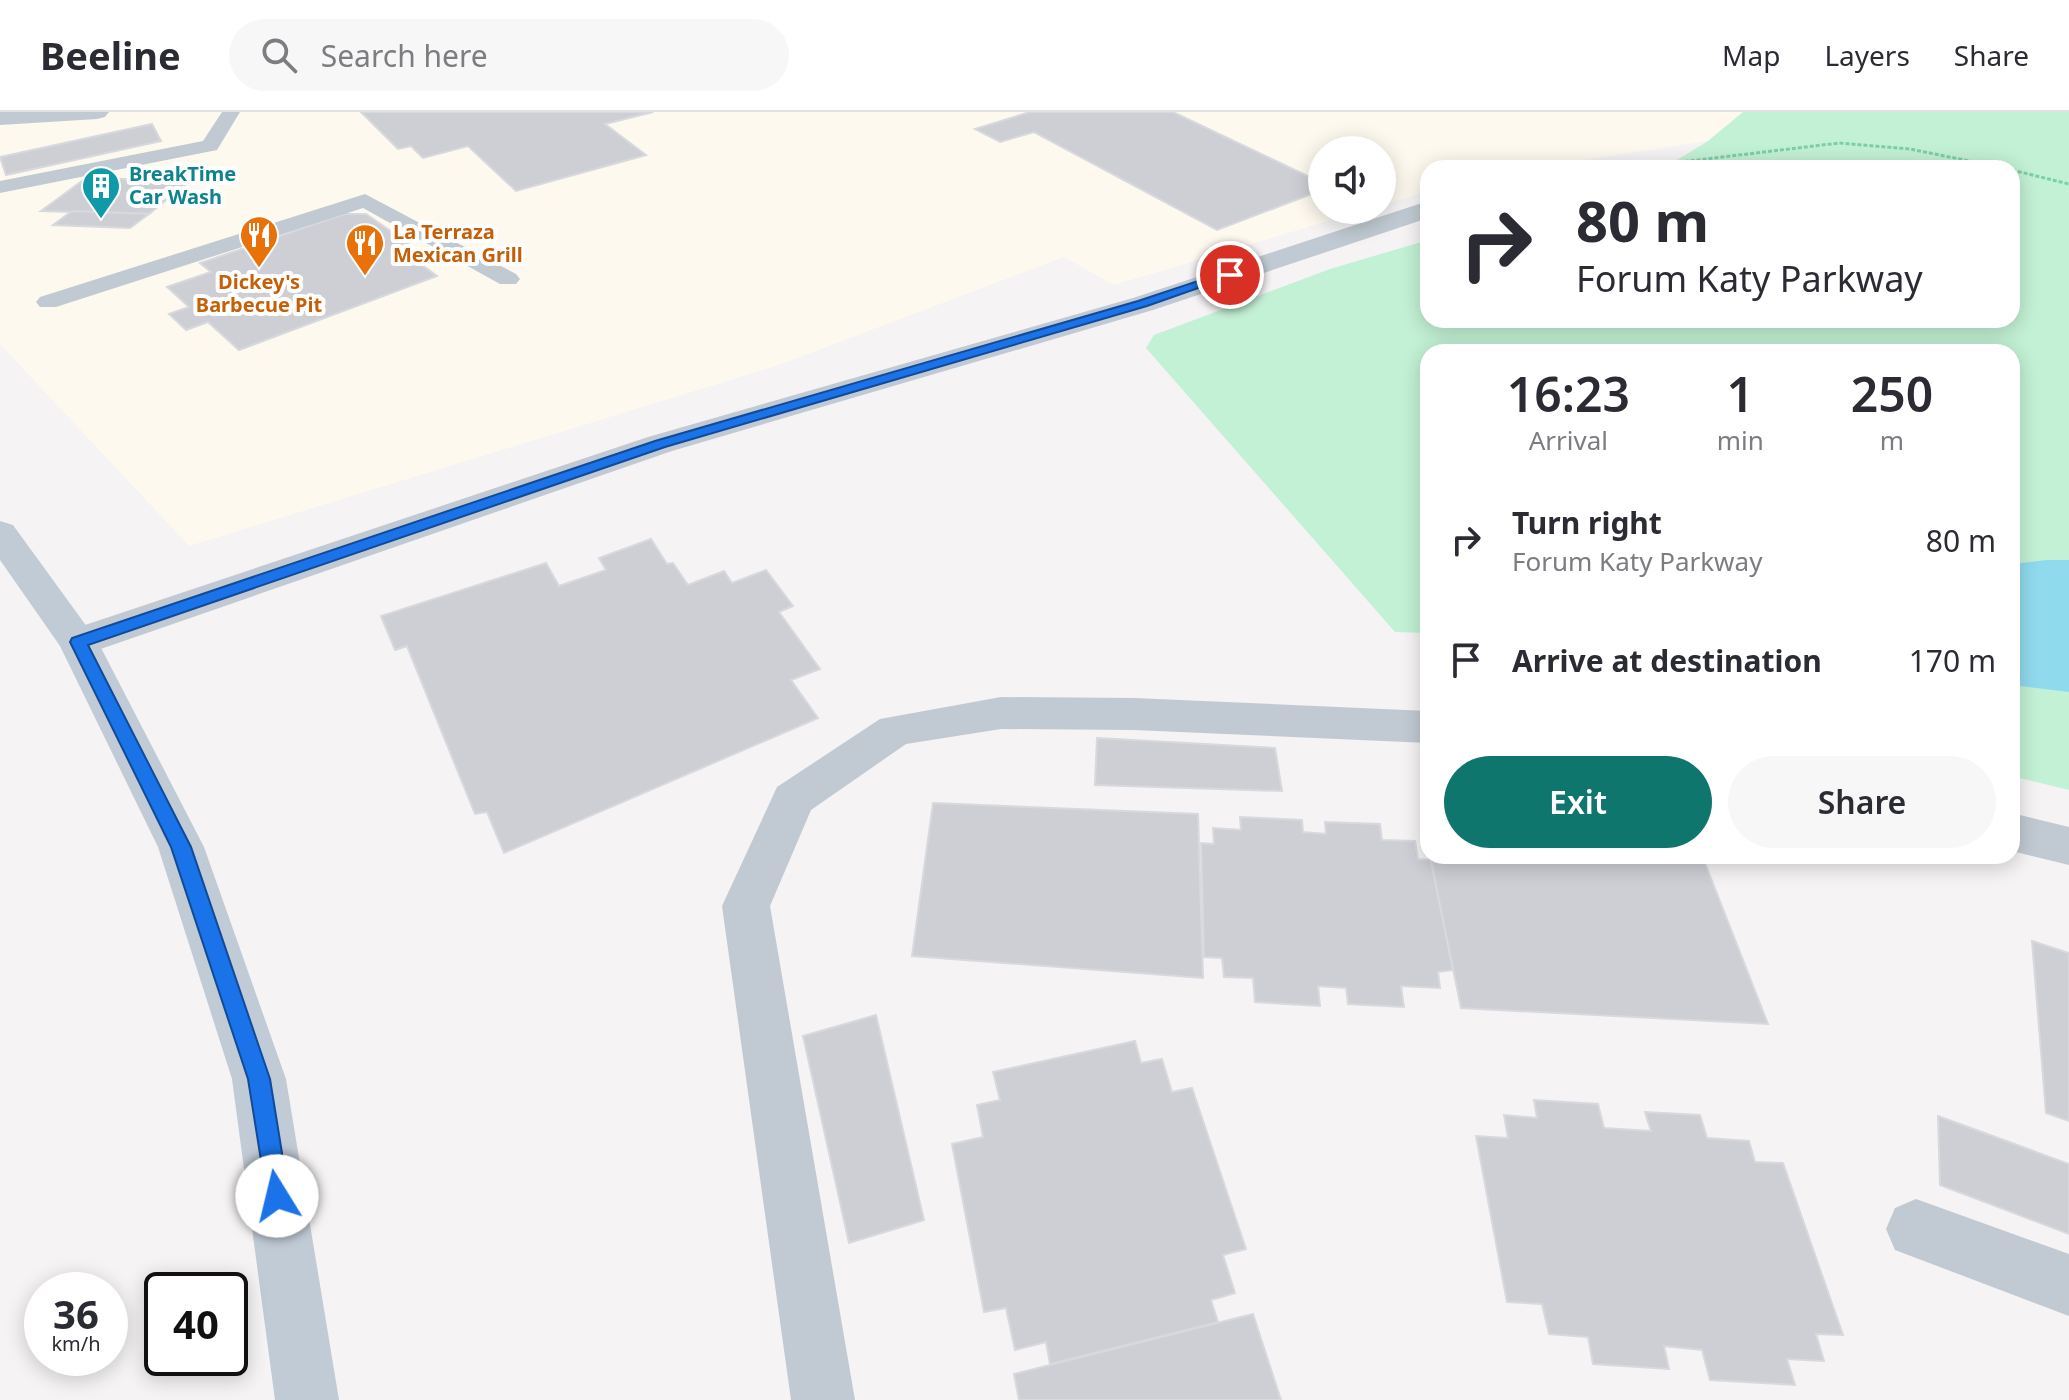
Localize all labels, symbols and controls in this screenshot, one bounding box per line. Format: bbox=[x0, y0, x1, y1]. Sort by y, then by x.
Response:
search box bbox=[229, 19, 789, 91]
text: Beeline bbox=[40, 29, 181, 81]
icon: search bbox=[257, 33, 301, 77]
text: Search here bbox=[321, 35, 488, 76]
text: Map bbox=[1722, 36, 1780, 74]
text: Layers bbox=[1824, 36, 1910, 74]
text: Share bbox=[1954, 36, 2029, 74]
map controls bbox=[1308, 136, 1396, 224]
button: sound bbox=[1308, 136, 1396, 224]
place label: BreakTime Car Wash bbox=[129, 160, 236, 210]
building icon: BreakTime Car Wash bbox=[80, 165, 122, 220]
text: 80 m bbox=[1576, 182, 1709, 258]
icon: right bbox=[1444, 192, 1548, 296]
restaurant icon: Dickey's Barbecue Pit bbox=[238, 214, 280, 269]
place label: La Terraza Mexican Grill bbox=[393, 218, 523, 268]
restaurant icon: La Terraza Mexican Grill bbox=[344, 222, 386, 277]
pin bbox=[1196, 241, 1264, 309]
icon: arrive bbox=[1208, 253, 1252, 297]
text: Forum Katy Parkway bbox=[1576, 254, 1923, 303]
place label: Dickey's Barbecue Pit bbox=[196, 268, 322, 318]
text: 16:23 bbox=[1507, 361, 1630, 426]
text: 1 bbox=[1727, 361, 1754, 426]
text: 250 bbox=[1851, 361, 1933, 426]
text: Arrival bbox=[1529, 422, 1608, 458]
text: min bbox=[1717, 422, 1764, 458]
text: m bbox=[1880, 422, 1904, 458]
text: Turn right bbox=[1512, 502, 1662, 543]
icon: right bbox=[1444, 518, 1488, 562]
text: 80 m bbox=[1926, 520, 1996, 561]
text: Forum Katy Parkway bbox=[1512, 543, 1762, 579]
icon: arrive bbox=[1444, 638, 1488, 682]
text: Arrive at destination bbox=[1512, 640, 1822, 681]
text: 170 m bbox=[1909, 640, 1996, 681]
button: Exit bbox=[1444, 756, 1712, 848]
button: Share bbox=[1728, 756, 1996, 848]
position arrow bbox=[235, 1154, 319, 1238]
speed limit sign: 40 bbox=[144, 1272, 248, 1376]
text: 36 bbox=[53, 1286, 99, 1341]
text: km/h bbox=[51, 1330, 101, 1357]

